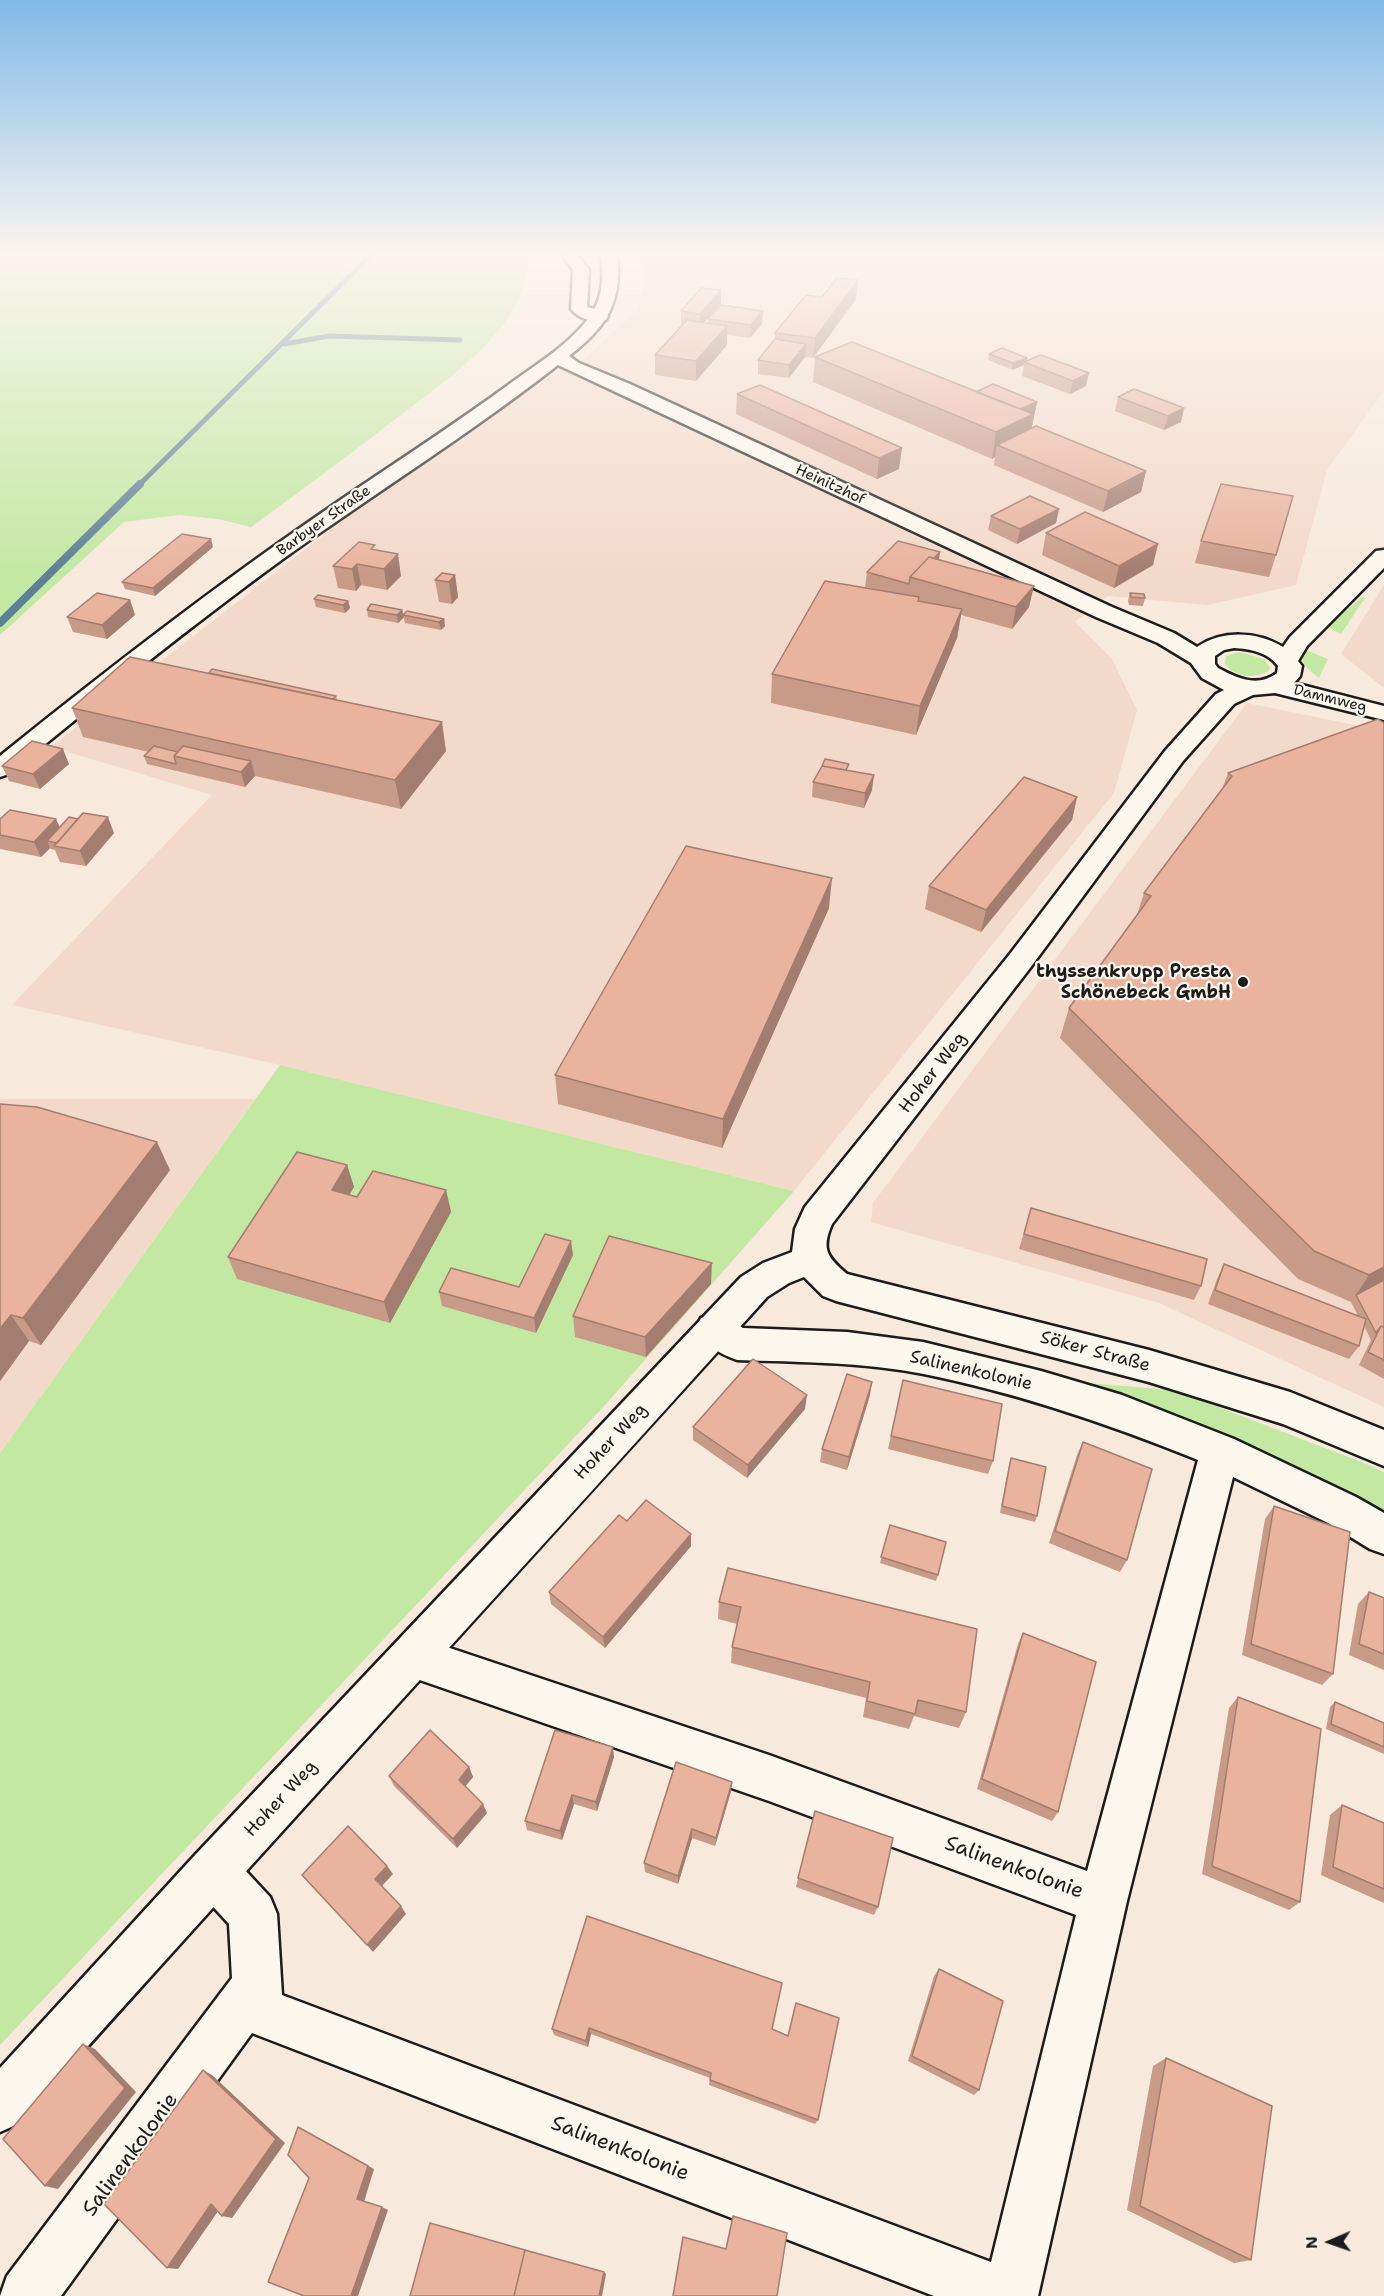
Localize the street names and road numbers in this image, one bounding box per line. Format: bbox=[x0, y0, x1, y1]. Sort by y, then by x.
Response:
street label: Heinitzhof bbox=[792, 461, 868, 509]
street label: Barbyer Straße bbox=[274, 482, 374, 560]
street label: Dammweg bbox=[1291, 681, 1369, 717]
street label: Hoher Weg bbox=[895, 1028, 971, 1118]
street label: Söker Straße bbox=[1038, 1327, 1152, 1377]
street label: Salinenkolonie bbox=[908, 1346, 1034, 1396]
street label: Hoher Weg bbox=[570, 1399, 652, 1485]
street label: Hoher Weg bbox=[240, 1756, 322, 1842]
street label: Salinenkolonie bbox=[941, 1831, 1087, 1905]
street label: Salinenkolonie bbox=[78, 2089, 184, 2221]
street label: Salinenkolonie bbox=[547, 2111, 693, 2187]

